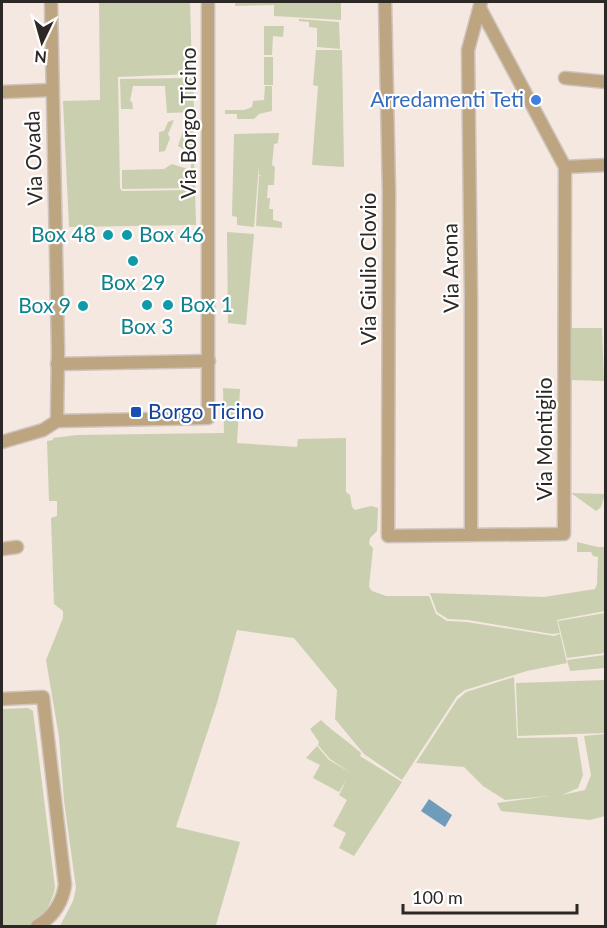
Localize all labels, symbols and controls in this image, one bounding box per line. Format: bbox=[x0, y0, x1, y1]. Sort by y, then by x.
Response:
north arrow bbox=[12, 12, 72, 72]
text: N bbox=[34, 47, 48, 67]
street label: Via Borgo Ticino bbox=[175, 47, 200, 199]
place label: Arredamenti Teti bbox=[370, 86, 524, 111]
marker: Arredamenti Teti bbox=[529, 93, 543, 107]
street label: Via Ovada bbox=[18, 110, 47, 206]
street label: Via Giulio Clovio bbox=[355, 193, 380, 345]
place label: Box 48 bbox=[31, 221, 96, 246]
place label: Box 46 bbox=[139, 221, 204, 246]
street label: Via Arona bbox=[436, 223, 463, 313]
marker: Box 48 bbox=[101, 228, 115, 242]
marker: Box 46 bbox=[120, 228, 134, 242]
marker: Box 29 bbox=[126, 254, 140, 268]
place label: Box 29 bbox=[100, 269, 166, 294]
place label: Box 1 bbox=[180, 291, 233, 316]
place label: Box 9 bbox=[18, 292, 71, 317]
marker: Box 3 bbox=[140, 298, 154, 312]
marker: Box 1 bbox=[161, 298, 175, 312]
marker: Box 9 bbox=[76, 299, 90, 313]
place label: Box 3 bbox=[121, 313, 173, 338]
street label: Via Montiglio bbox=[531, 377, 556, 501]
place label: Borgo Ticino bbox=[148, 398, 264, 423]
marker: Borgo Ticino bbox=[129, 405, 143, 419]
scale bar bbox=[403, 877, 577, 915]
text: 100 m bbox=[412, 886, 463, 908]

